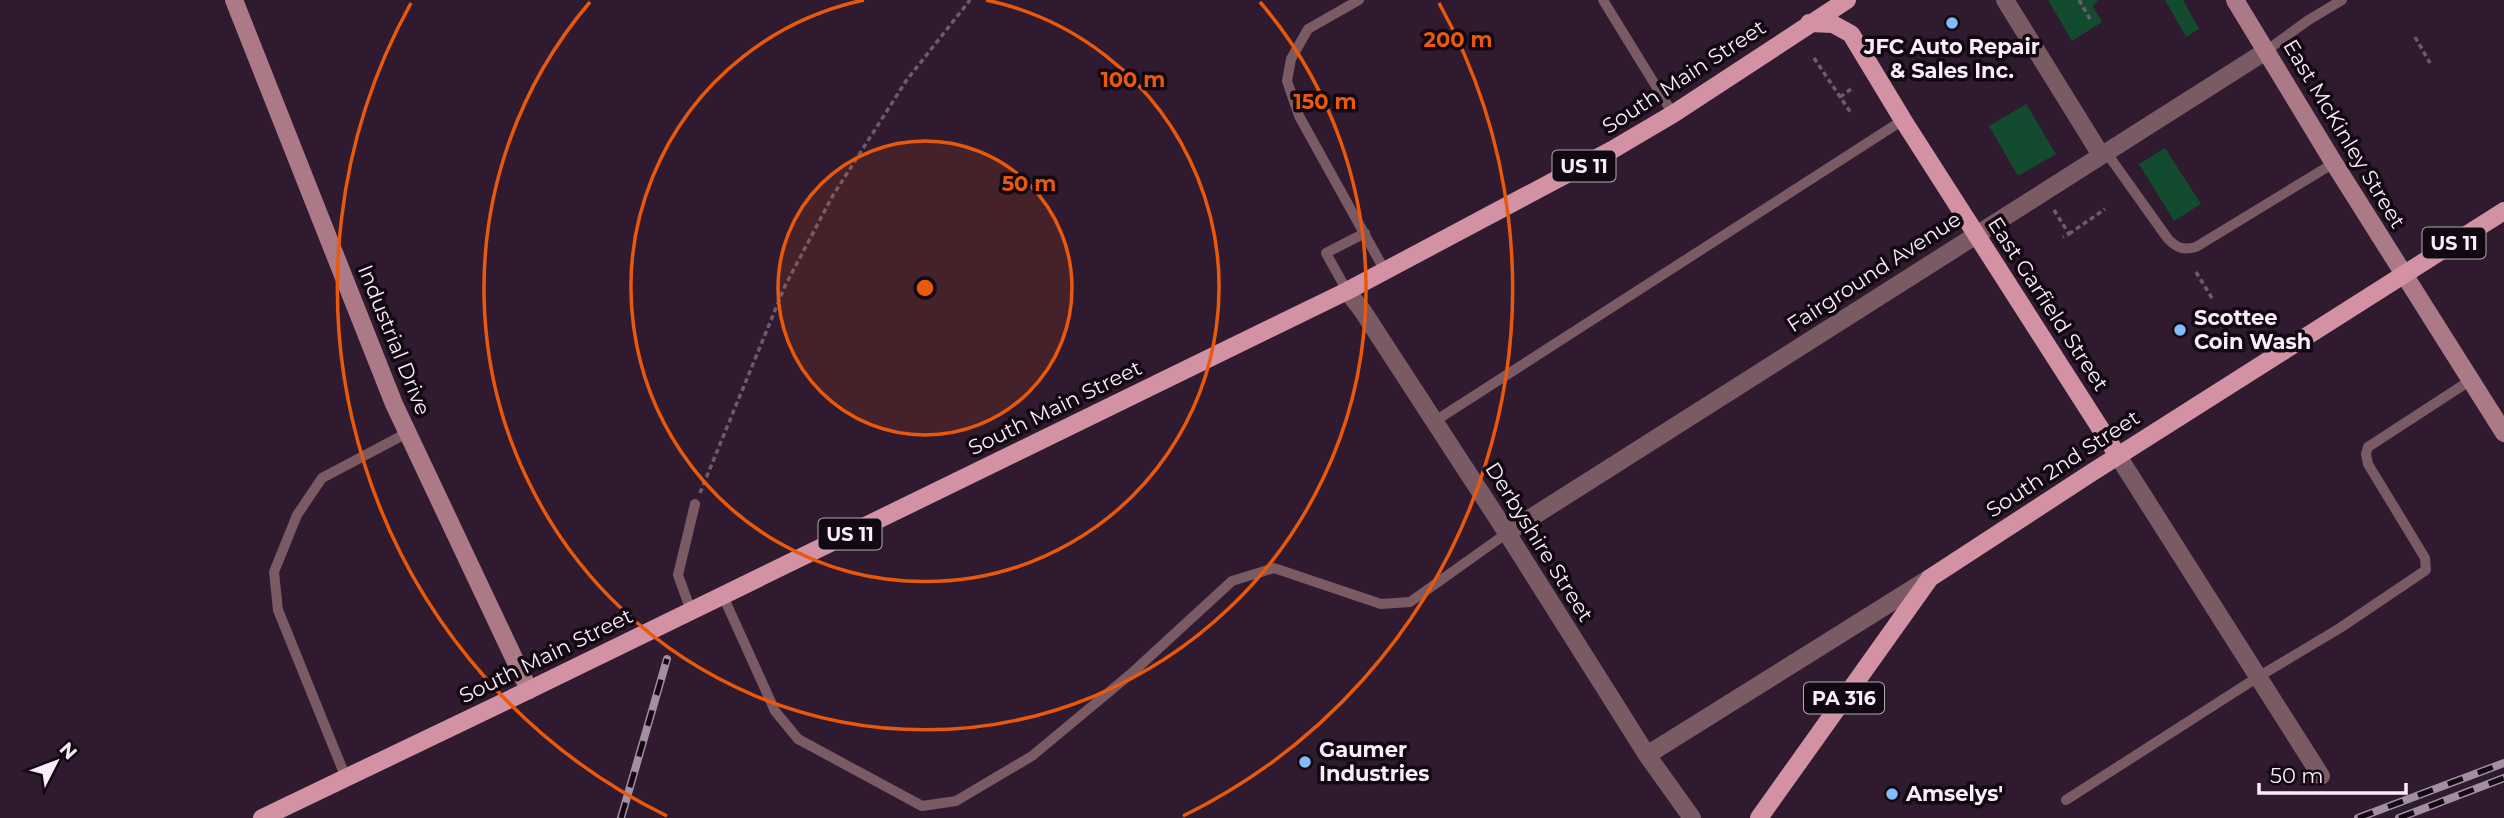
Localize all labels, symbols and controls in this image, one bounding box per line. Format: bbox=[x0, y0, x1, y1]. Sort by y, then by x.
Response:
street label: South Main Street bbox=[1597, 14, 1770, 139]
marker: JFC Auto Repair & Sales Inc. bbox=[1944, 15, 1960, 31]
text: 200 m bbox=[1424, 27, 1492, 52]
place label: JFC Auto Repair & Sales Inc. bbox=[1863, 34, 2040, 83]
street label: East McKinley Street bbox=[2278, 35, 2411, 233]
text: 100 m bbox=[1101, 67, 1165, 92]
text: 150 m bbox=[1294, 89, 1356, 114]
road number: US 11 bbox=[1552, 150, 1616, 182]
text: 50 m bbox=[1002, 171, 1056, 196]
street label: Fairground Avenue bbox=[1782, 206, 1965, 337]
street label: East Garfield Street bbox=[1983, 212, 2114, 395]
road number: US 11 bbox=[2422, 228, 2486, 258]
street label: Industrial Drive bbox=[353, 261, 436, 419]
centre of rings bbox=[913, 276, 937, 300]
place label: Scottee Coin Wash bbox=[2194, 305, 2311, 354]
marker: Scottee Coin Wash bbox=[2172, 322, 2188, 338]
street label: South Main Street bbox=[964, 355, 1146, 460]
street label: South 2nd Street bbox=[1981, 405, 2144, 522]
street label: Derbyshire Street bbox=[1480, 457, 1599, 626]
road number: US 11 bbox=[818, 519, 882, 550]
street label: South Main Street bbox=[455, 603, 637, 708]
road number: PA 316 bbox=[1804, 682, 1884, 713]
north arrow bbox=[21, 727, 91, 797]
place label: Gaumer Industries bbox=[1319, 737, 1429, 786]
text: N bbox=[55, 738, 82, 764]
scale bar bbox=[2259, 752, 2406, 796]
marker: Gaumer Industries bbox=[1297, 754, 1313, 770]
text: 50 m bbox=[2270, 763, 2324, 788]
place label: Amselys' bbox=[1905, 781, 2003, 806]
marker: Amselys' bbox=[1884, 786, 1900, 802]

